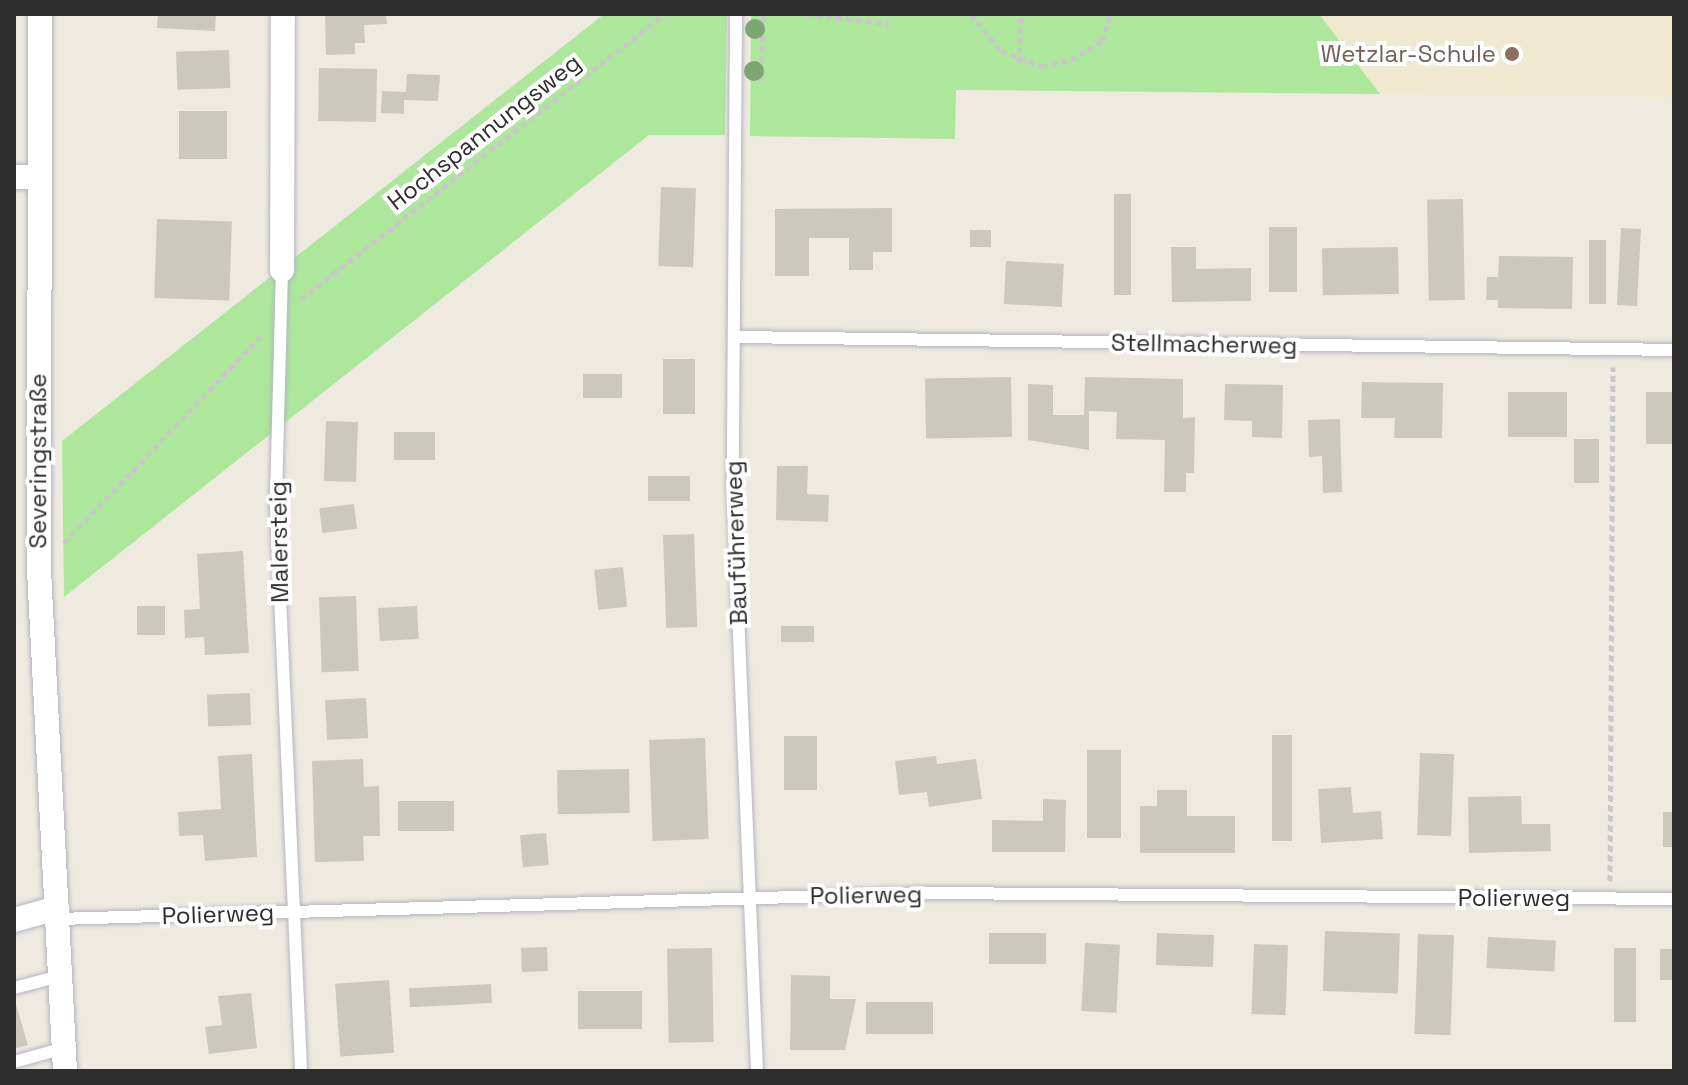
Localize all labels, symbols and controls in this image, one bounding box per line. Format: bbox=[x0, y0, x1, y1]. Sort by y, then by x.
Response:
place label: Wetzlar-Schule bbox=[1321, 40, 1496, 68]
marker: Wetzlar-Schule bbox=[1503, 45, 1521, 63]
street label: Hochspannungsweg bbox=[382, 48, 586, 216]
street label: Stellmacherweg bbox=[1111, 328, 1297, 360]
street label: Severingstraße bbox=[24, 373, 52, 549]
street label: Bauführerweg bbox=[719, 460, 753, 626]
street label: Malersteig bbox=[264, 481, 294, 603]
street label: Polierweg bbox=[810, 880, 922, 910]
street label: Polierweg bbox=[1458, 884, 1570, 912]
street label: Polierweg bbox=[161, 898, 275, 930]

